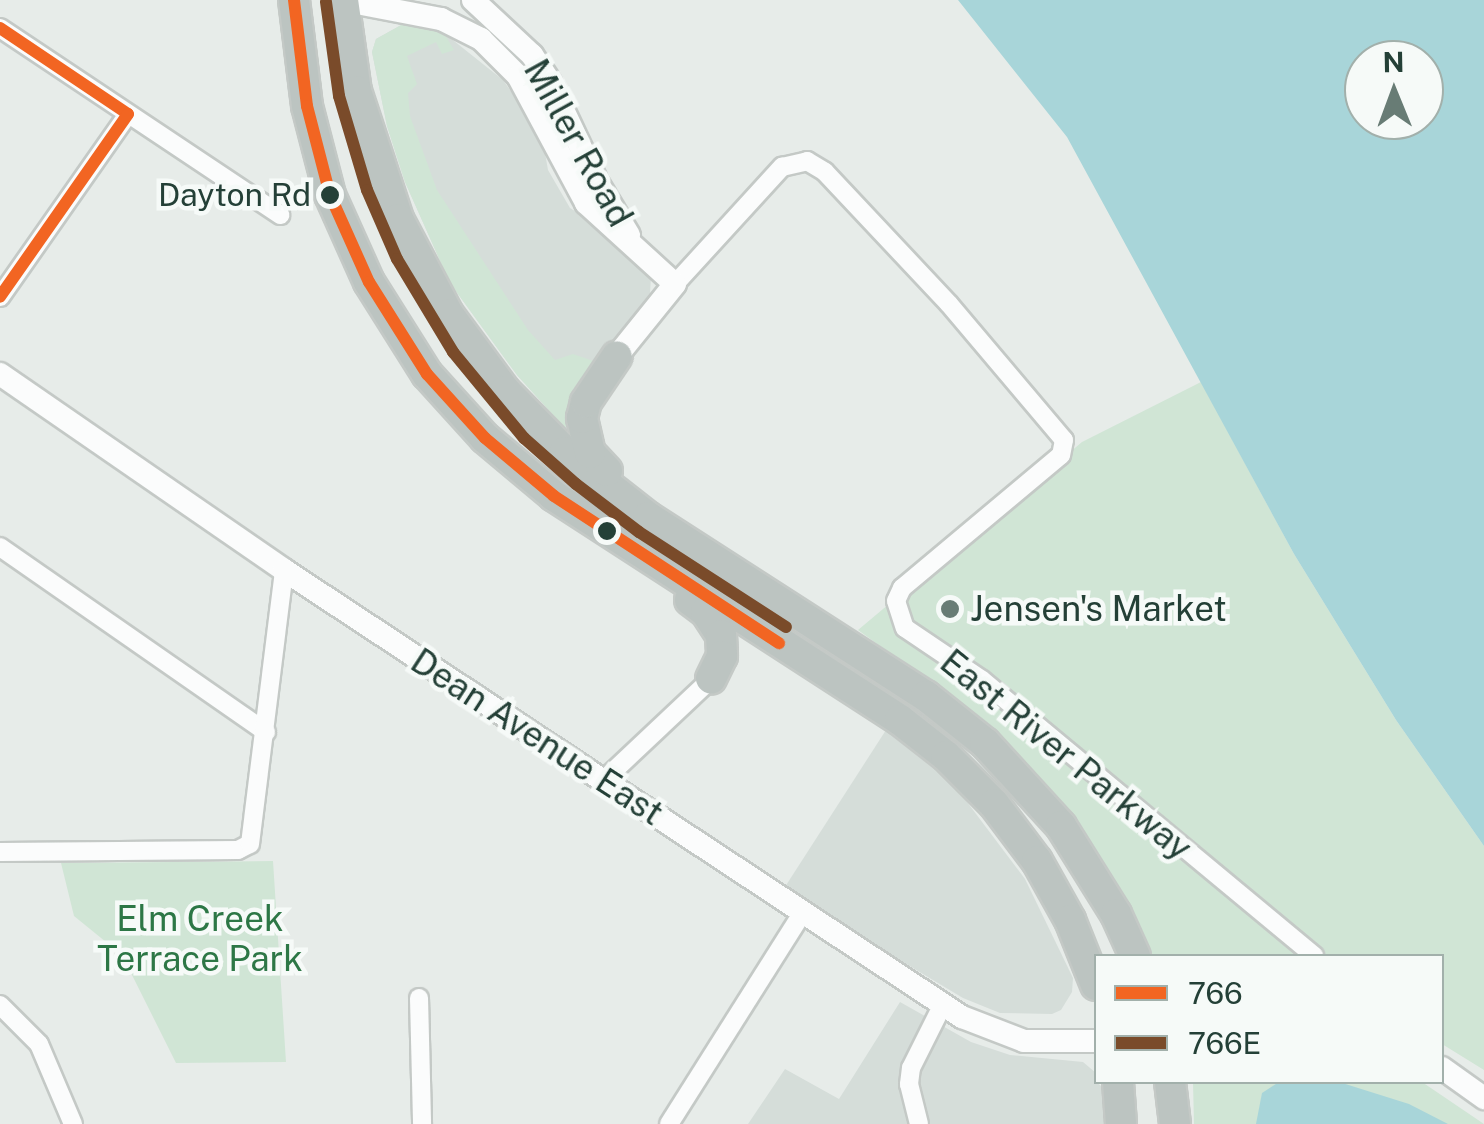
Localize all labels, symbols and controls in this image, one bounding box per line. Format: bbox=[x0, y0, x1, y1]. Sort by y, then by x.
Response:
north arrow bbox=[1344, 40, 1444, 140]
text: N bbox=[1382, 45, 1405, 78]
street label: Miller Road bbox=[515, 52, 641, 234]
place label: Dayton Rd bbox=[158, 176, 311, 214]
marker: Dayton Rd bbox=[320, 185, 340, 205]
unlabelled marker bbox=[597, 521, 617, 541]
place label: Jensen's Market bbox=[970, 588, 1227, 630]
marker: Jensen's Market bbox=[939, 598, 961, 620]
street label: Dean Avenue East bbox=[403, 640, 671, 834]
street label: East River Parkway bbox=[932, 641, 1200, 869]
park label: Elm Creek Terrace Park bbox=[97, 898, 303, 980]
legend bbox=[1094, 954, 1444, 1084]
text: 766 bbox=[1188, 975, 1243, 1011]
text: 766E bbox=[1188, 1025, 1261, 1061]

